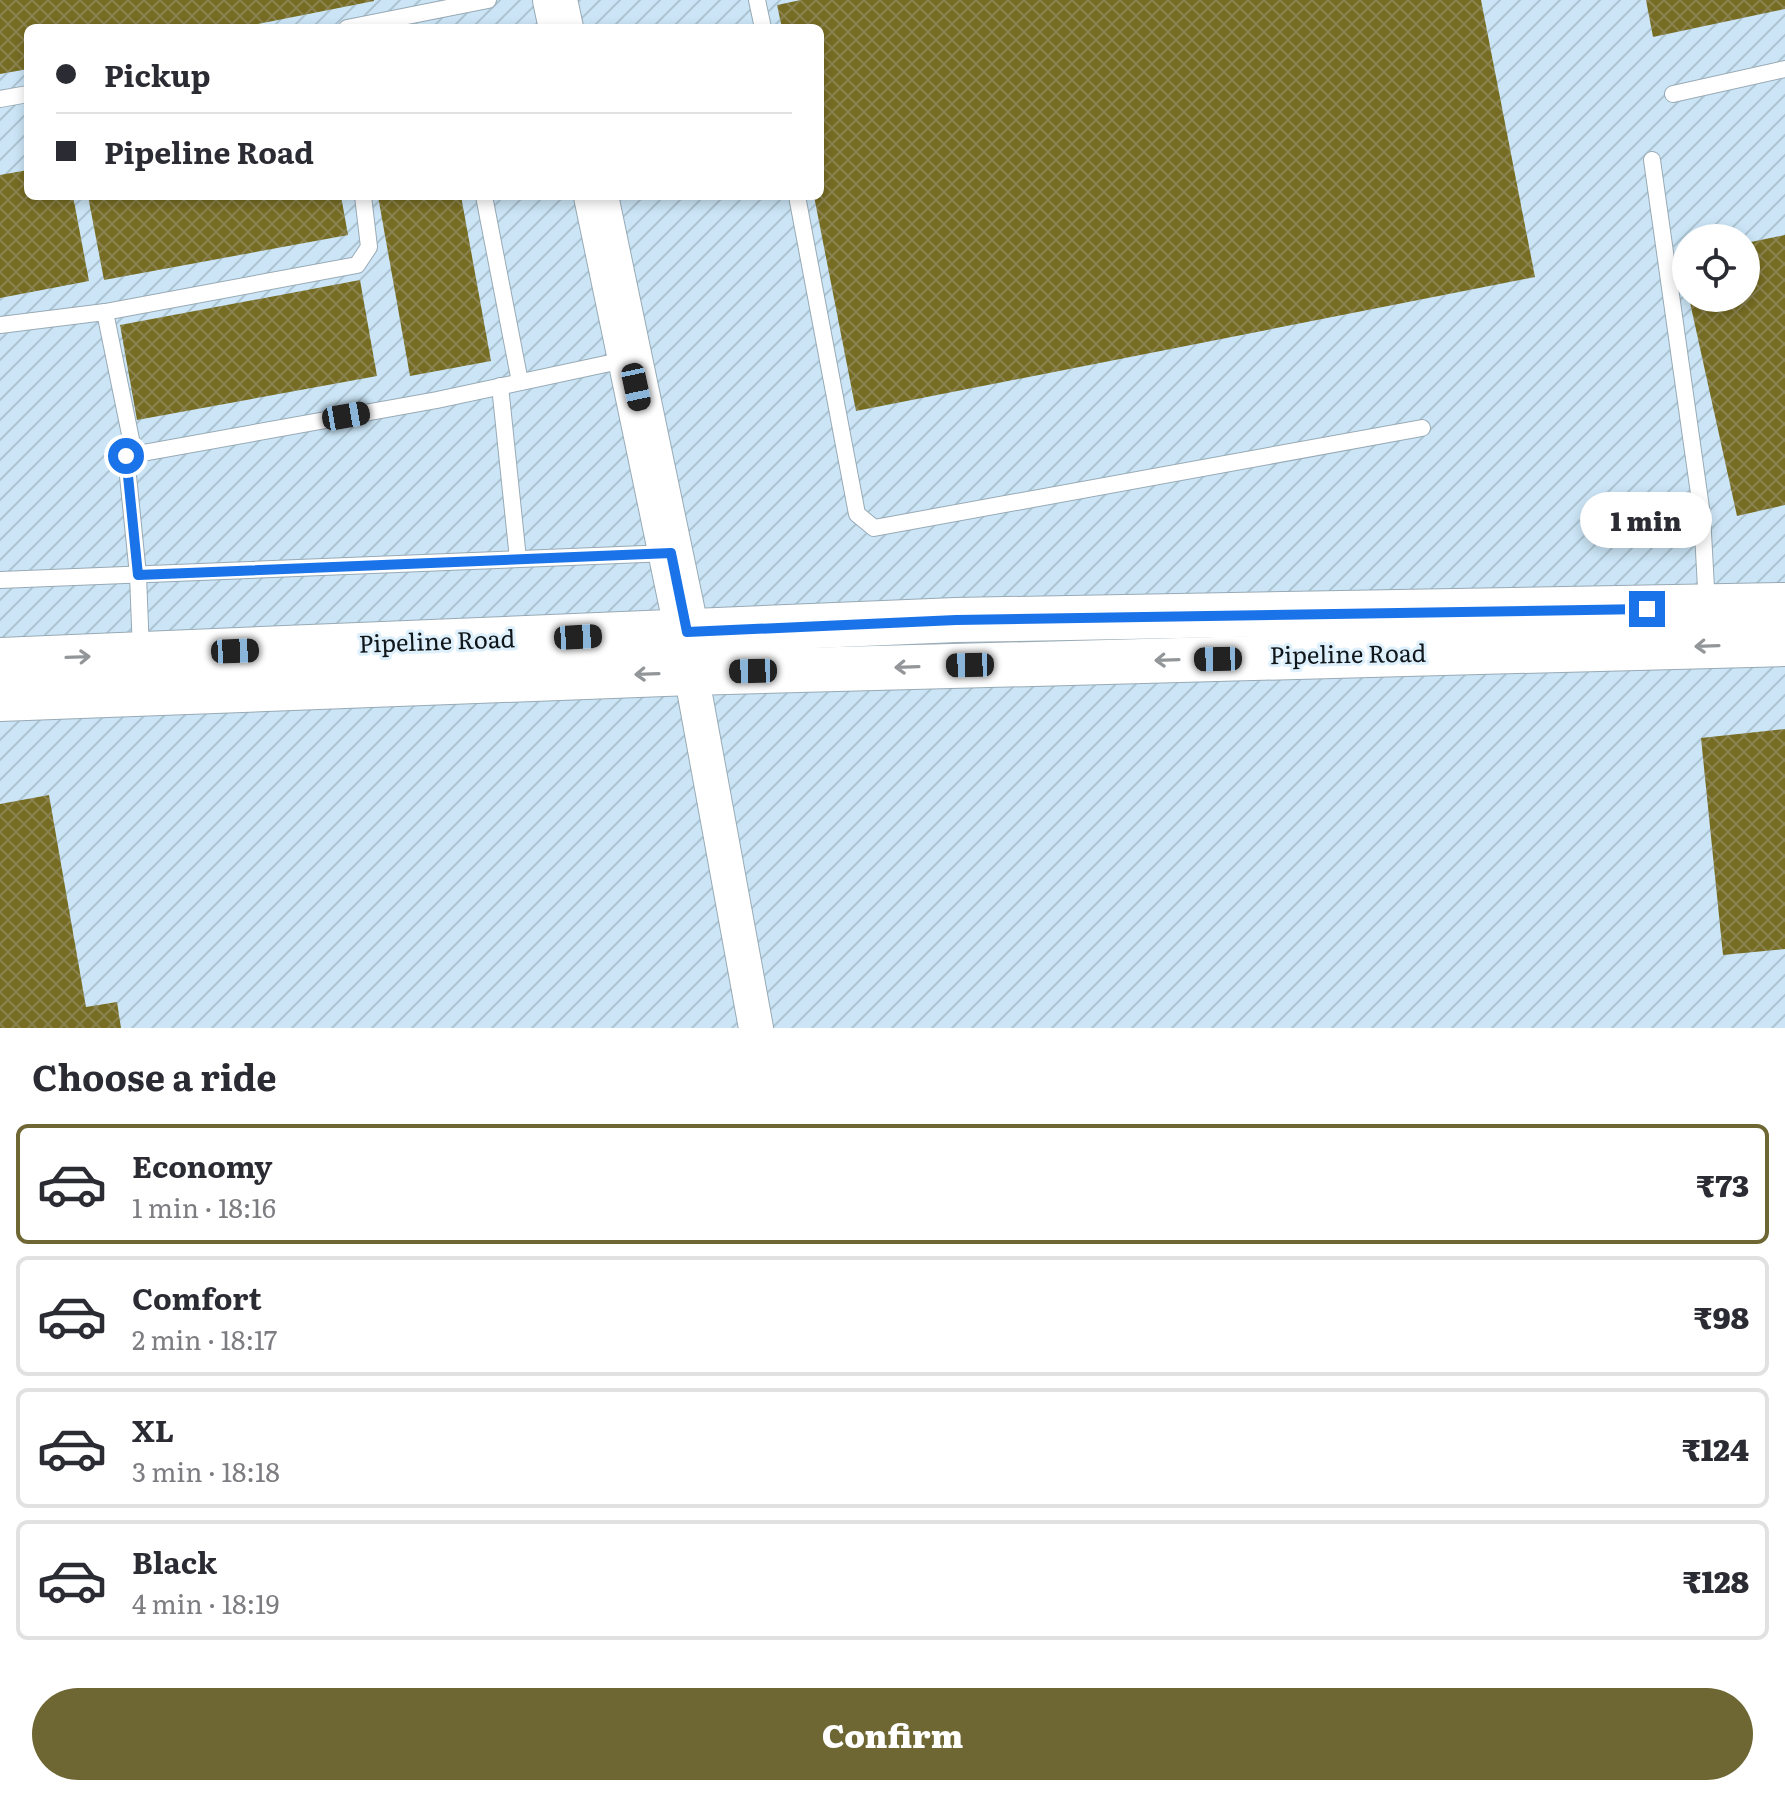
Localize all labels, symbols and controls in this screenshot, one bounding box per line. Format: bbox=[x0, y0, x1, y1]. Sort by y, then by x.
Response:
text: Pickup bbox=[104, 52, 211, 96]
text: Pipeline Road bbox=[104, 129, 314, 173]
map controls bbox=[1672, 224, 1760, 312]
button: locate bbox=[1672, 224, 1760, 312]
car bbox=[619, 361, 653, 413]
car bbox=[320, 400, 372, 432]
route start bbox=[108, 438, 144, 474]
callout: 1 min bbox=[1581, 493, 1713, 549]
text: 1 min bbox=[1611, 500, 1681, 539]
route end bbox=[1629, 591, 1665, 627]
street label: Pipeline Road bbox=[358, 619, 516, 660]
car bbox=[553, 624, 603, 650]
street label: Pipeline Road bbox=[1269, 634, 1427, 671]
car bbox=[211, 638, 259, 664]
one-way arrow bbox=[1694, 639, 1721, 654]
car bbox=[1194, 647, 1242, 671]
one-way arrow bbox=[64, 649, 91, 664]
one-way arrow bbox=[1154, 652, 1181, 668]
car bbox=[946, 653, 994, 677]
car bbox=[729, 659, 777, 683]
one-way arrow bbox=[894, 659, 921, 675]
one-way arrow bbox=[634, 667, 661, 682]
text: Choose a ride bbox=[32, 1049, 277, 1102]
text: Economy bbox=[132, 1143, 272, 1187]
icon: car bbox=[36, 1148, 108, 1220]
text: ₹73 bbox=[1696, 1162, 1749, 1206]
text: 1 min · 18:16 bbox=[132, 1187, 276, 1226]
text: Comfort bbox=[132, 1275, 262, 1319]
icon: car bbox=[36, 1280, 108, 1352]
text: ₹98 bbox=[1694, 1294, 1749, 1338]
text: 2 min · 18:17 bbox=[132, 1319, 277, 1358]
text: XL bbox=[132, 1407, 174, 1451]
icon: car bbox=[36, 1412, 108, 1484]
text: ₹124 bbox=[1682, 1426, 1749, 1470]
text: 3 min · 18:18 bbox=[132, 1451, 280, 1490]
text: Black bbox=[132, 1539, 217, 1583]
icon: car bbox=[36, 1544, 108, 1616]
text: ₹128 bbox=[1683, 1558, 1749, 1602]
text: 4 min · 18:19 bbox=[132, 1583, 279, 1622]
button: Confirm bbox=[32, 1688, 1753, 1780]

